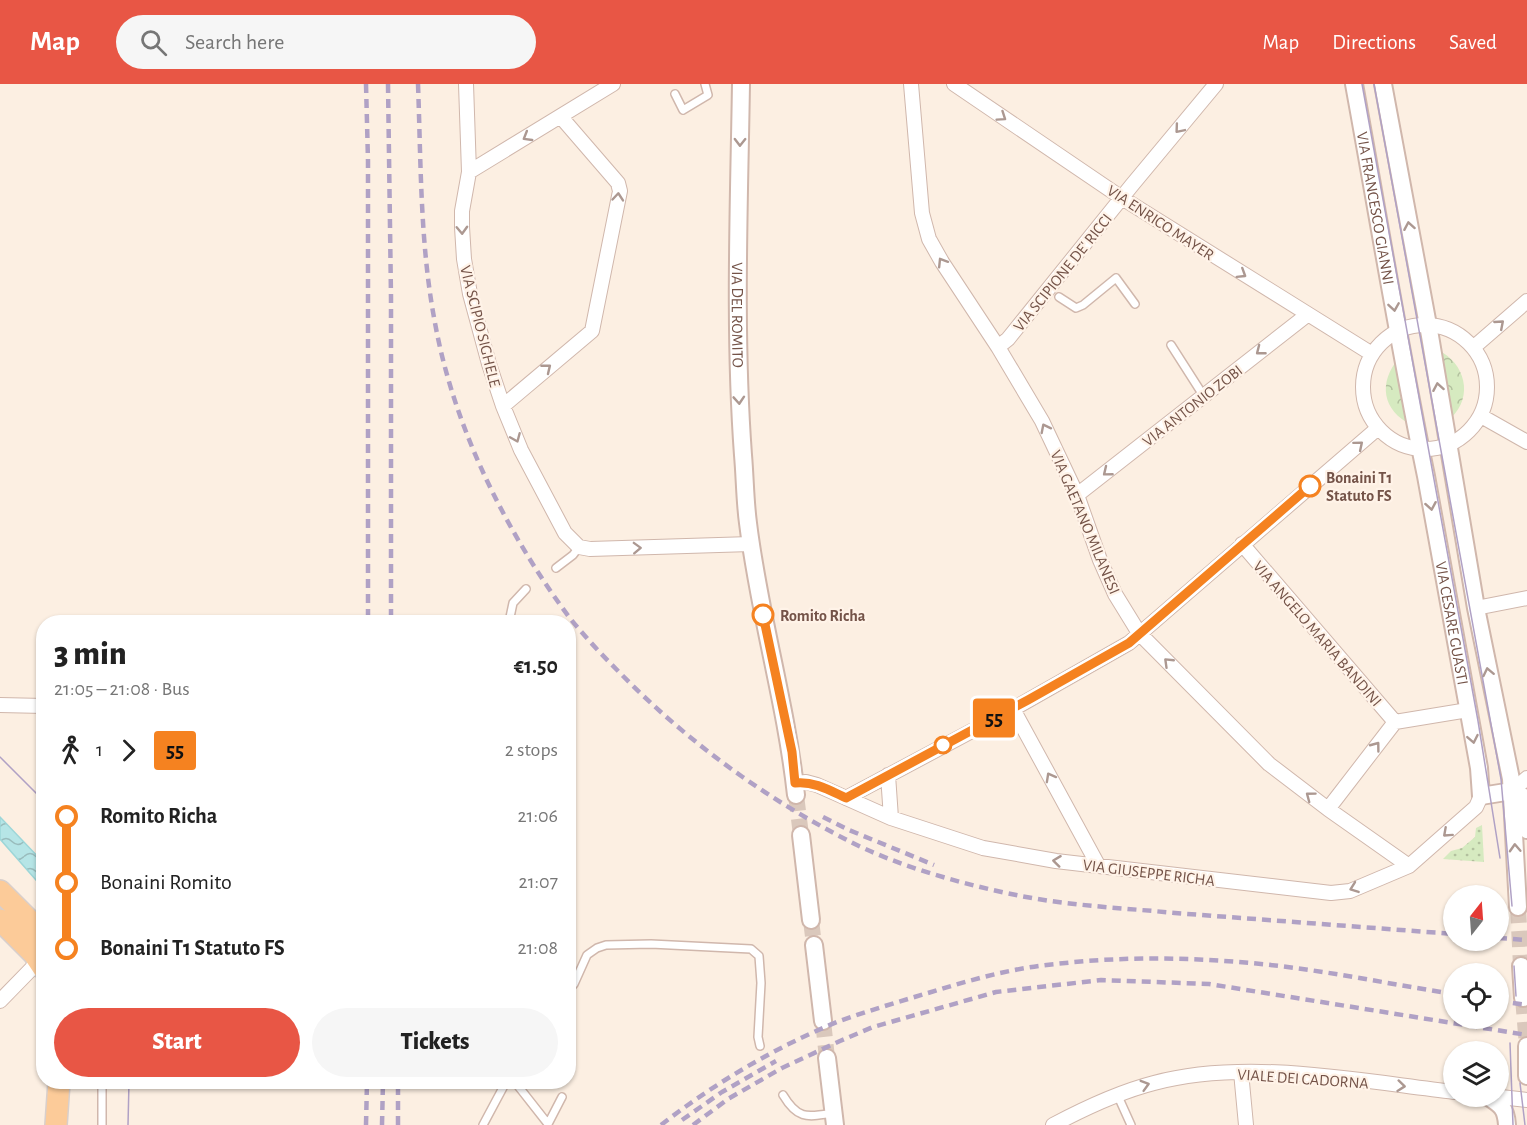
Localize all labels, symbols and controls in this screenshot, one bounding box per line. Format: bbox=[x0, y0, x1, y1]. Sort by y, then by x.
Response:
search box bbox=[116, 15, 536, 69]
icon: search bbox=[137, 26, 170, 59]
text: Map bbox=[30, 28, 80, 56]
text: Search here bbox=[185, 31, 284, 53]
text: Map bbox=[1263, 32, 1299, 53]
text: Directions bbox=[1332, 32, 1416, 53]
text: Saved bbox=[1449, 32, 1497, 53]
one-way arrow bbox=[995, 110, 1006, 121]
one-way arrow bbox=[1175, 122, 1186, 133]
one-way arrow bbox=[523, 130, 533, 141]
street label: VIA FRANCESCO GIANNI bbox=[1354, 131, 1396, 286]
one-way arrow bbox=[734, 138, 746, 147]
street label: VIA ENRICO MAYER bbox=[1104, 182, 1217, 263]
one-way arrow bbox=[611, 192, 624, 201]
street label: VIA SCIPIONE DE' RICCI bbox=[1011, 211, 1115, 335]
one-way arrow bbox=[1403, 221, 1416, 231]
one-way arrow bbox=[456, 226, 469, 235]
one-way arrow bbox=[938, 258, 950, 268]
street label: VIA DEL ROMITO bbox=[729, 262, 746, 368]
street label: VIA SCIPIO SIGHELE bbox=[457, 264, 503, 389]
one-way arrow bbox=[1236, 267, 1246, 279]
one-way arrow bbox=[1388, 302, 1400, 312]
one-way arrow bbox=[1493, 320, 1504, 331]
one-way arrow bbox=[1256, 344, 1267, 355]
street label: VIA ANTONIO ZOBI bbox=[1140, 362, 1246, 450]
one-way arrow bbox=[540, 364, 551, 375]
one-way arrow bbox=[1433, 383, 1445, 392]
one-way arrow bbox=[732, 396, 745, 405]
one-way arrow bbox=[1041, 423, 1053, 434]
one-way arrow bbox=[509, 432, 521, 443]
one-way arrow bbox=[1352, 441, 1363, 452]
street label: VIA GAETANO MILANESI bbox=[1047, 448, 1123, 597]
one-way arrow bbox=[1103, 464, 1114, 475]
place label: Bonaini T1 Statuto FS bbox=[1326, 470, 1392, 504]
marker: Bonaini T1 Statuto FS bbox=[1299, 475, 1321, 497]
one-way arrow bbox=[1424, 501, 1437, 511]
one-way arrow bbox=[633, 541, 642, 554]
street label: VIA ANGELO MARIA BANDINI bbox=[1250, 558, 1385, 709]
street label: VIA CESARE GUASTI bbox=[1433, 560, 1471, 686]
marker: Romito Richa bbox=[752, 604, 774, 626]
place label: Romito Richa bbox=[780, 608, 866, 624]
text: 3 min bbox=[54, 638, 127, 671]
text: €1.50 bbox=[514, 655, 558, 677]
one-way arrow bbox=[1164, 659, 1175, 670]
one-way arrow bbox=[1483, 667, 1496, 677]
text: 21:05 – 21:08 · Bus bbox=[54, 679, 190, 699]
line badge: 55 bbox=[967, 698, 1021, 738]
text: 55 bbox=[985, 708, 1003, 729]
icon: walk bbox=[54, 734, 87, 767]
icon: forward bbox=[112, 734, 145, 767]
one-way arrow bbox=[1467, 735, 1479, 744]
unlabelled marker bbox=[934, 736, 952, 754]
text: 1 bbox=[96, 740, 103, 760]
text: 55 bbox=[166, 740, 184, 761]
text: 2 stops bbox=[505, 740, 558, 760]
one-way arrow bbox=[1369, 742, 1380, 753]
one-way arrow bbox=[1046, 773, 1057, 783]
one-way arrow bbox=[1305, 792, 1316, 803]
text: Romito Richa bbox=[100, 805, 217, 827]
text: 21:06 bbox=[517, 806, 558, 826]
one-way arrow bbox=[1443, 826, 1454, 837]
one-way arrow bbox=[1509, 844, 1522, 853]
one-way arrow bbox=[1053, 855, 1062, 868]
street label: VIA GIUSEPPE RICHA bbox=[1082, 857, 1216, 889]
text: Bonaini Romito bbox=[100, 871, 232, 893]
text: 21:07 bbox=[519, 872, 558, 892]
one-way arrow bbox=[1350, 881, 1360, 894]
north arrow bbox=[1443, 885, 1509, 951]
map controls bbox=[1443, 885, 1509, 1107]
text: Bonaini T1 Statuto FS bbox=[100, 937, 285, 959]
text: 21:08 bbox=[517, 938, 558, 958]
button: locate bbox=[1443, 963, 1509, 1029]
button: Start bbox=[54, 1008, 300, 1077]
button: Tickets bbox=[312, 1008, 558, 1077]
button: layers bbox=[1443, 1041, 1509, 1107]
street label: VIALE DEI CADORNA bbox=[1237, 1066, 1369, 1092]
one-way arrow bbox=[1397, 1079, 1406, 1092]
one-way arrow bbox=[1139, 1080, 1150, 1092]

